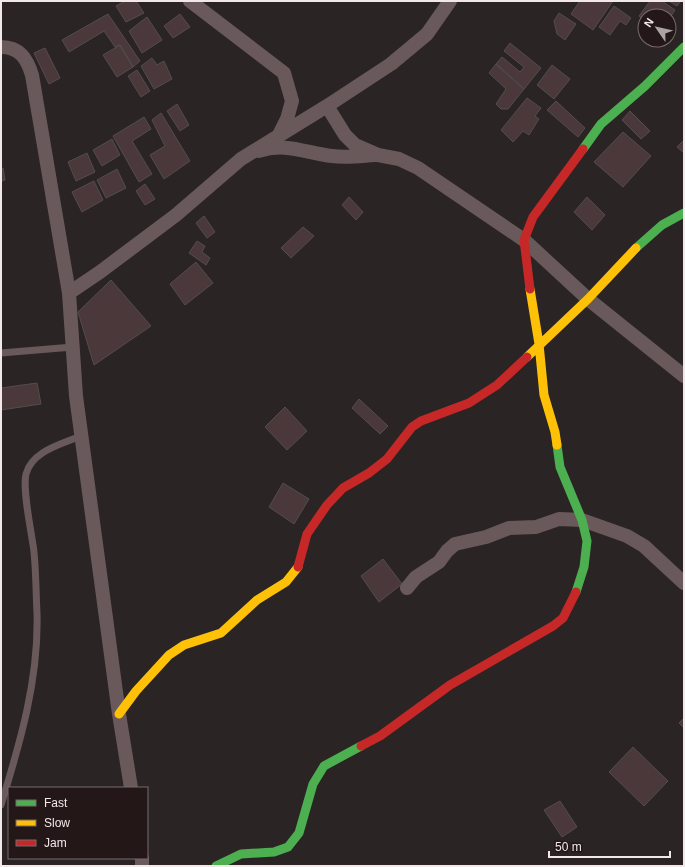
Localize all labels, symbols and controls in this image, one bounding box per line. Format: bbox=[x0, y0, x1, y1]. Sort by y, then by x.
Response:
north arrow bbox=[637, 8, 677, 48]
text: N bbox=[642, 16, 656, 29]
legend bbox=[8, 787, 148, 859]
text: Fast bbox=[44, 796, 68, 810]
text: Slow bbox=[44, 816, 70, 830]
scale bar bbox=[549, 833, 670, 859]
text: Jam bbox=[44, 836, 67, 850]
text: 50 m bbox=[555, 840, 582, 854]

